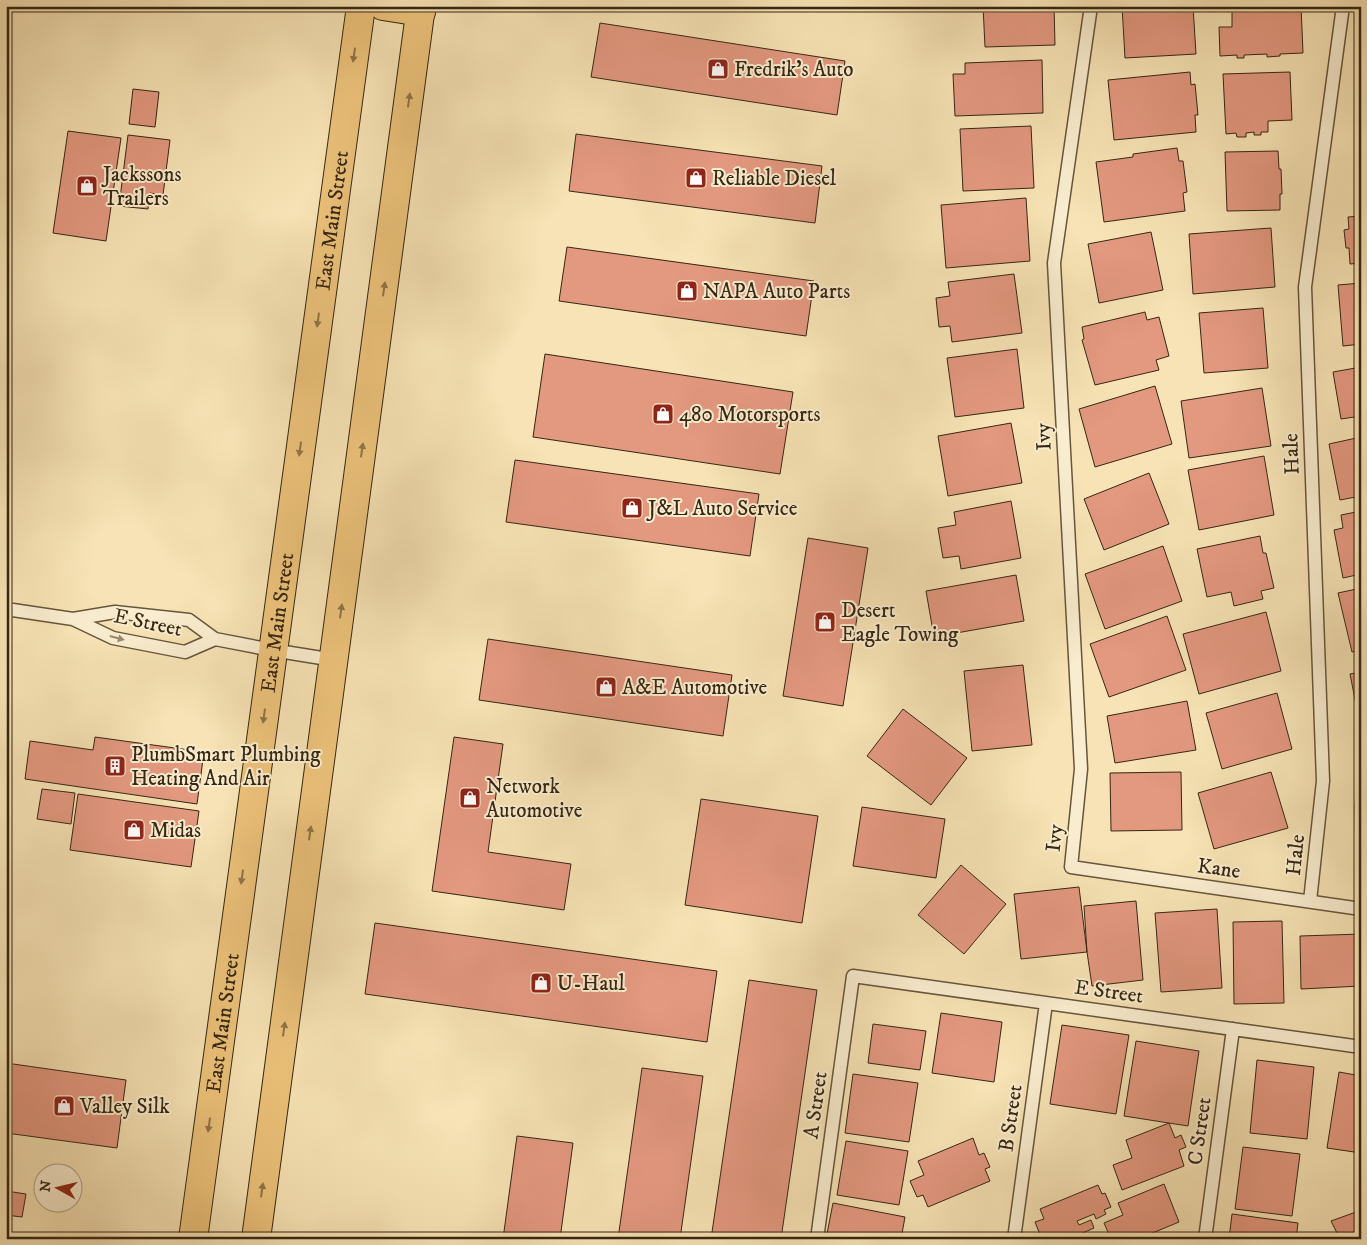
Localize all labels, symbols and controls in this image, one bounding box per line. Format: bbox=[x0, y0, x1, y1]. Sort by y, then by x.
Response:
one-way arrow bbox=[350, 47, 358, 63]
shop icon: Fredrik's Auto bbox=[706, 57, 730, 81]
place label: Fredrik's Auto bbox=[734, 57, 853, 83]
one-way arrow bbox=[405, 92, 413, 108]
street label: East Main Street bbox=[310, 149, 355, 292]
place label: Jackssons Trailers bbox=[101, 162, 182, 212]
shop icon: Reliable Diesel bbox=[684, 166, 708, 190]
place label: Reliable Diesel bbox=[712, 166, 837, 192]
shop icon: Jackssons Trailers bbox=[75, 174, 99, 198]
shop icon: NAPA Auto Parts bbox=[675, 279, 699, 303]
place label: NAPA Auto Parts bbox=[703, 279, 850, 305]
one-way arrow bbox=[380, 281, 388, 297]
one-way arrow bbox=[314, 312, 322, 328]
shop icon: 480 Motorsports bbox=[651, 402, 675, 426]
place label: 480 Motorsports bbox=[679, 402, 820, 428]
street label: Ivy bbox=[1030, 422, 1058, 451]
street label: Hale bbox=[1278, 432, 1306, 475]
one-way arrow bbox=[296, 442, 304, 458]
one-way arrow bbox=[358, 442, 366, 458]
shop icon: J&L Auto Service bbox=[620, 496, 644, 520]
place label: J&L Auto Service bbox=[646, 496, 798, 522]
street label: East Main Street bbox=[256, 551, 300, 694]
place label: Desert Eagle Towing bbox=[841, 598, 959, 648]
street label: E Street bbox=[111, 603, 185, 643]
one-way arrow bbox=[337, 603, 345, 619]
shop icon: Desert Eagle Towing bbox=[813, 610, 837, 634]
one-way arrow bbox=[110, 635, 125, 643]
shop icon: A&E Automotive bbox=[594, 675, 618, 699]
place label: A&E Automotive bbox=[622, 675, 768, 701]
one-way arrow bbox=[259, 708, 267, 724]
place label: PlumbSmart Plumbing Heating And Air bbox=[131, 742, 321, 792]
building icon: PlumbSmart Plumbing Heating And Air bbox=[103, 754, 127, 778]
place label: Network Automotive bbox=[486, 774, 583, 824]
shop icon: Network Automotive bbox=[458, 786, 482, 810]
shop icon: Midas bbox=[122, 818, 146, 842]
place label: Midas bbox=[150, 818, 201, 844]
street label: Ivy bbox=[1041, 822, 1069, 853]
one-way arrow bbox=[307, 825, 315, 841]
street label: Hale bbox=[1281, 833, 1311, 877]
street label: Kane bbox=[1196, 853, 1242, 885]
one-way arrow bbox=[238, 869, 246, 885]
street label: East Main Street bbox=[201, 951, 246, 1095]
shop icon: U-Haul bbox=[529, 971, 553, 995]
place label: U-Haul bbox=[557, 971, 625, 997]
street label: E Street bbox=[1073, 974, 1145, 1010]
one-way arrow bbox=[280, 1021, 288, 1037]
street label: A Street bbox=[798, 1070, 834, 1140]
street label: B Street bbox=[993, 1083, 1029, 1153]
shop icon: Valley Silk bbox=[52, 1094, 76, 1118]
place label: Valley Silk bbox=[79, 1094, 170, 1120]
street label: C Street bbox=[1182, 1095, 1218, 1167]
one-way arrow bbox=[204, 1117, 212, 1133]
north arrow bbox=[32, 1162, 82, 1212]
text: N bbox=[36, 1179, 56, 1193]
one-way arrow bbox=[259, 1182, 267, 1198]

